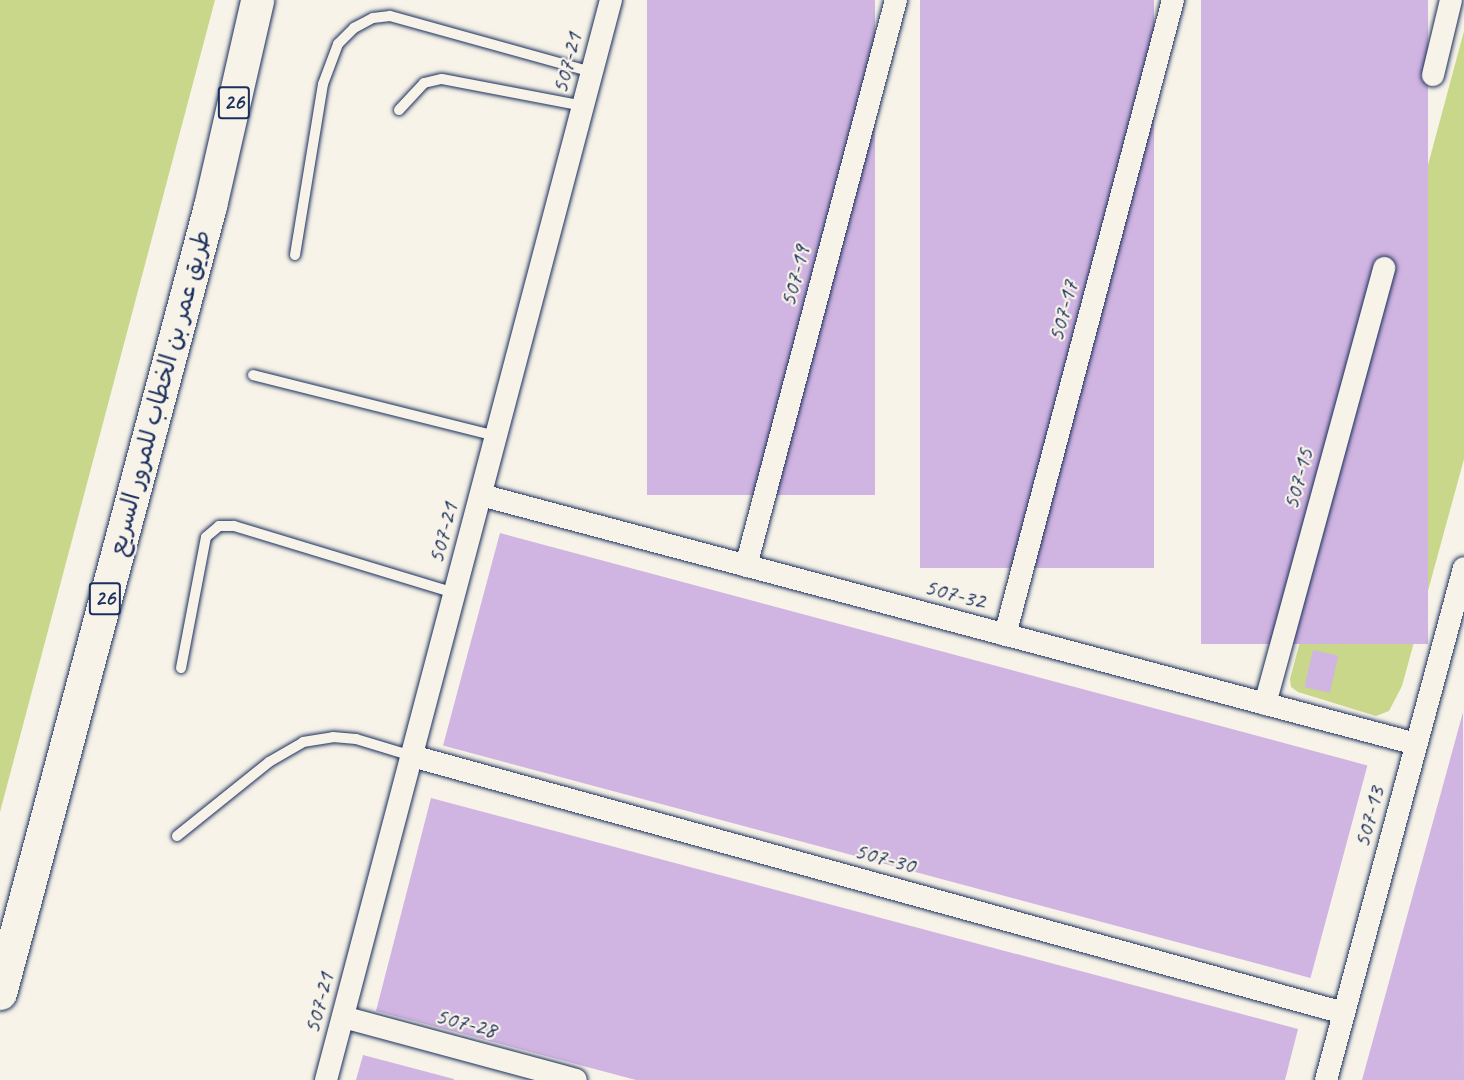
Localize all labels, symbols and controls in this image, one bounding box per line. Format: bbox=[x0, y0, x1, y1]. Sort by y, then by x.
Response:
street label: 507-21 bbox=[545, 29, 589, 97]
road number: 26 bbox=[218, 84, 250, 122]
street label: طريق عمر بن الخطاب للمرور السريع bbox=[103, 227, 217, 559]
street label: 507-19 bbox=[773, 242, 817, 310]
street label: 507-17 bbox=[1041, 277, 1085, 345]
street label: 507-15 bbox=[1276, 445, 1320, 513]
street label: 507-21 bbox=[421, 499, 465, 567]
street label: 507-32 bbox=[921, 572, 989, 616]
road number: 26 bbox=[88, 580, 122, 618]
street label: 507-13 bbox=[1347, 783, 1391, 851]
street label: 507-30 bbox=[851, 836, 919, 880]
street label: 507-21 bbox=[297, 969, 341, 1037]
street label: 507-28 bbox=[432, 1001, 500, 1045]

